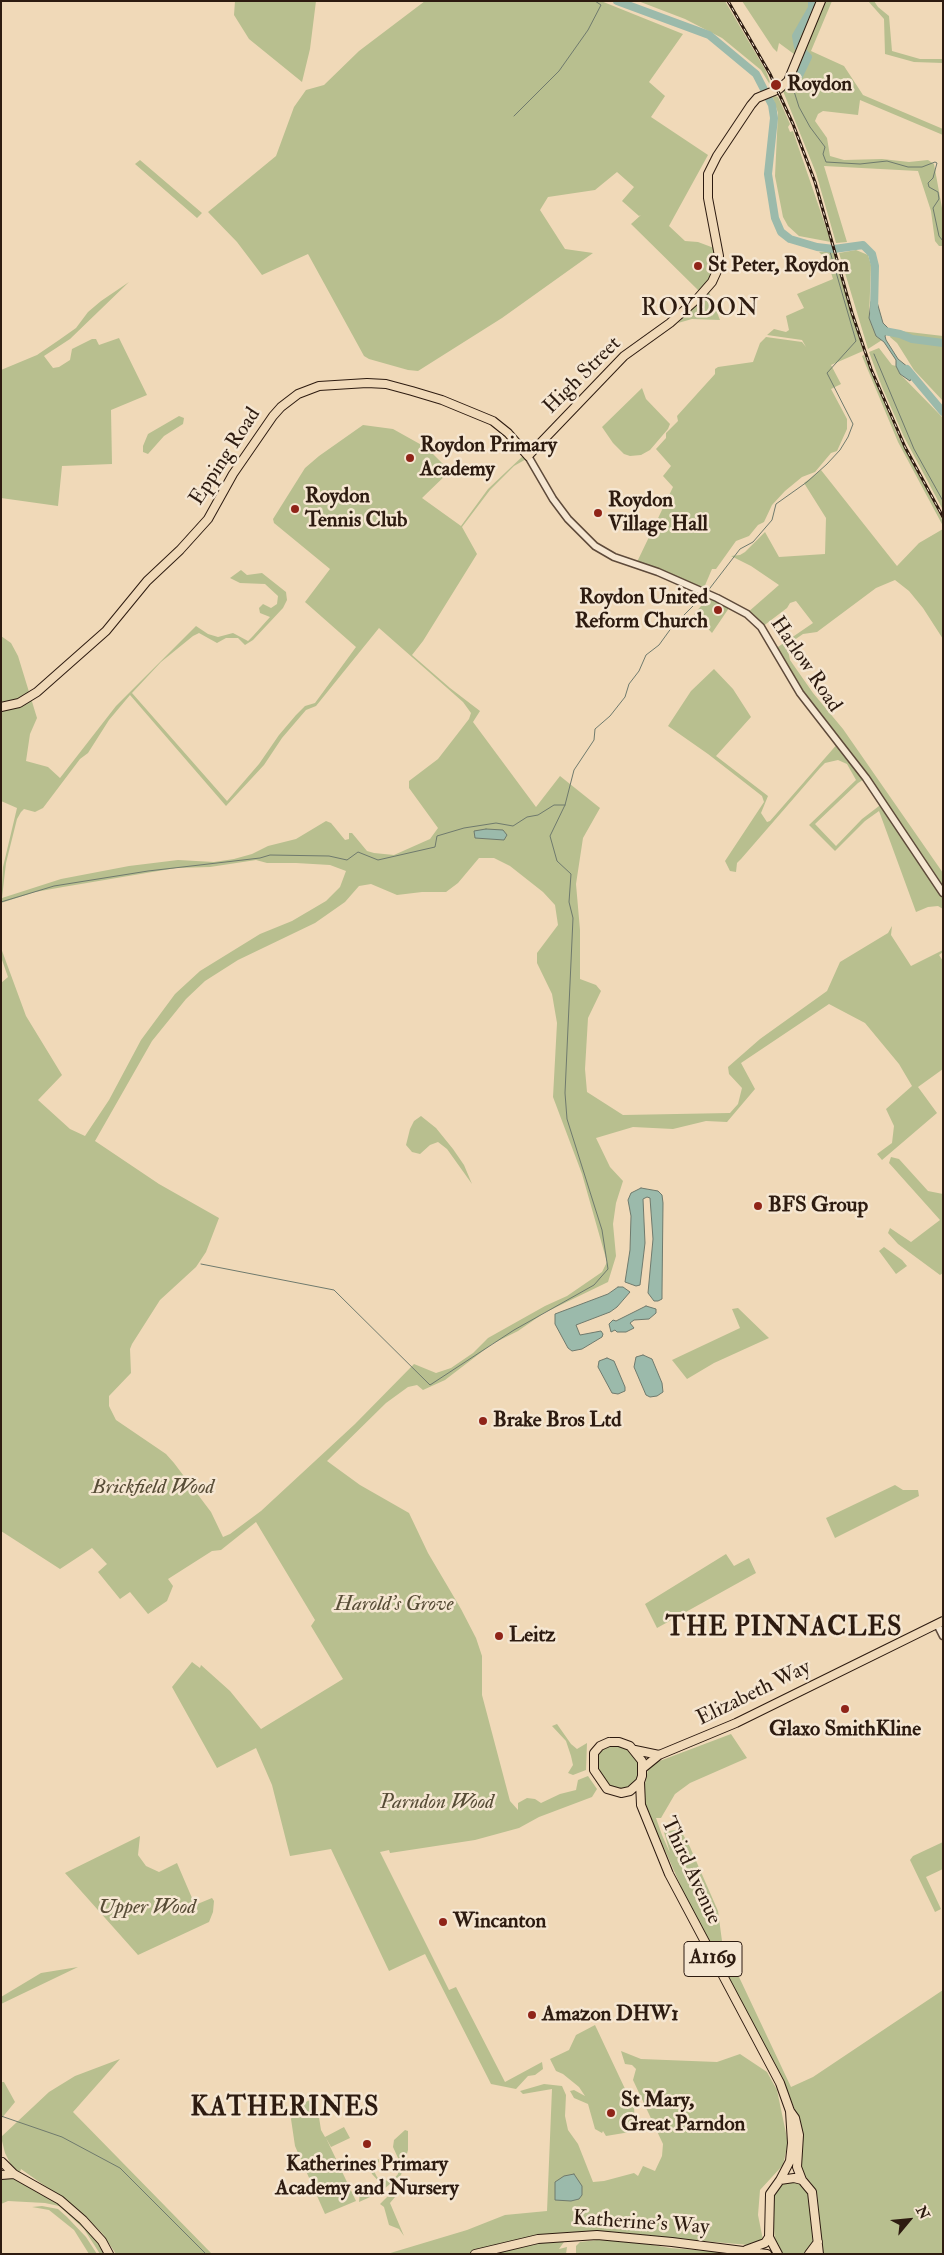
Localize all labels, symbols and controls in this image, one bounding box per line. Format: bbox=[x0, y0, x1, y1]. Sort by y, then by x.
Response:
place label: Roydon bbox=[787, 72, 852, 98]
marker: Roydon bbox=[769, 78, 783, 92]
place label: St Peter, Roydon bbox=[708, 253, 849, 279]
marker: St Peter, Roydon bbox=[692, 260, 704, 272]
district label: ROYDON bbox=[640, 296, 760, 324]
street label: High Street bbox=[539, 332, 627, 420]
street label: Epping Road bbox=[185, 403, 267, 511]
place label: Roydon Primary Academy bbox=[420, 433, 557, 483]
marker: Roydon Primary Academy bbox=[404, 452, 416, 464]
place label: Roydon Tennis Club bbox=[305, 484, 407, 534]
place label: Roydon Village Hall bbox=[608, 488, 708, 538]
marker: Roydon Tennis Club bbox=[289, 503, 301, 515]
marker: Roydon Village Hall bbox=[592, 507, 604, 519]
place label: Roydon United Reform Church bbox=[575, 585, 708, 635]
marker: Roydon United Reform Church bbox=[712, 604, 724, 616]
street label: Harlow Road bbox=[764, 612, 846, 718]
place label: BFS Group bbox=[768, 1193, 868, 1219]
marker: BFS Group bbox=[752, 1200, 764, 1212]
place label: Brake Bros Ltd bbox=[493, 1408, 621, 1434]
marker: Brake Bros Ltd bbox=[477, 1415, 489, 1427]
park label: Brickfield Wood bbox=[92, 1475, 214, 1501]
park label: Harold's Grove bbox=[334, 1592, 454, 1618]
district label: THE PINNACLES bbox=[664, 1613, 904, 1645]
place label: Leitz bbox=[509, 1623, 555, 1649]
marker: Leitz bbox=[493, 1630, 505, 1642]
street label: Elizabeth Way bbox=[693, 1656, 815, 1732]
marker: Glaxo SmithKline bbox=[839, 1703, 851, 1715]
place label: Glaxo SmithKline bbox=[769, 1717, 921, 1743]
park label: Parndon Wood bbox=[380, 1790, 494, 1816]
street label: Third Avenue bbox=[654, 1813, 726, 1929]
park label: Upper Wood bbox=[98, 1895, 196, 1921]
place label: Wincanton bbox=[453, 1909, 546, 1935]
marker: Wincanton bbox=[437, 1916, 449, 1928]
road number: A1169 bbox=[684, 1942, 742, 1976]
place label: Amazon DHW1 bbox=[542, 2002, 679, 2028]
marker: Amazon DHW1 bbox=[526, 2009, 538, 2021]
place label: St Mary, Great Parndon bbox=[621, 2088, 745, 2138]
district label: KATHERINES bbox=[189, 2093, 381, 2125]
marker: St Mary, Great Parndon bbox=[605, 2107, 617, 2119]
marker: Katherines Primary Academy and Nursery bbox=[361, 2138, 373, 2150]
place label: Katherines Primary Academy and Nursery bbox=[275, 2152, 459, 2202]
north arrow bbox=[884, 2195, 934, 2245]
text: N bbox=[912, 2203, 933, 2222]
street label: Katherine's Way bbox=[572, 2207, 710, 2241]

